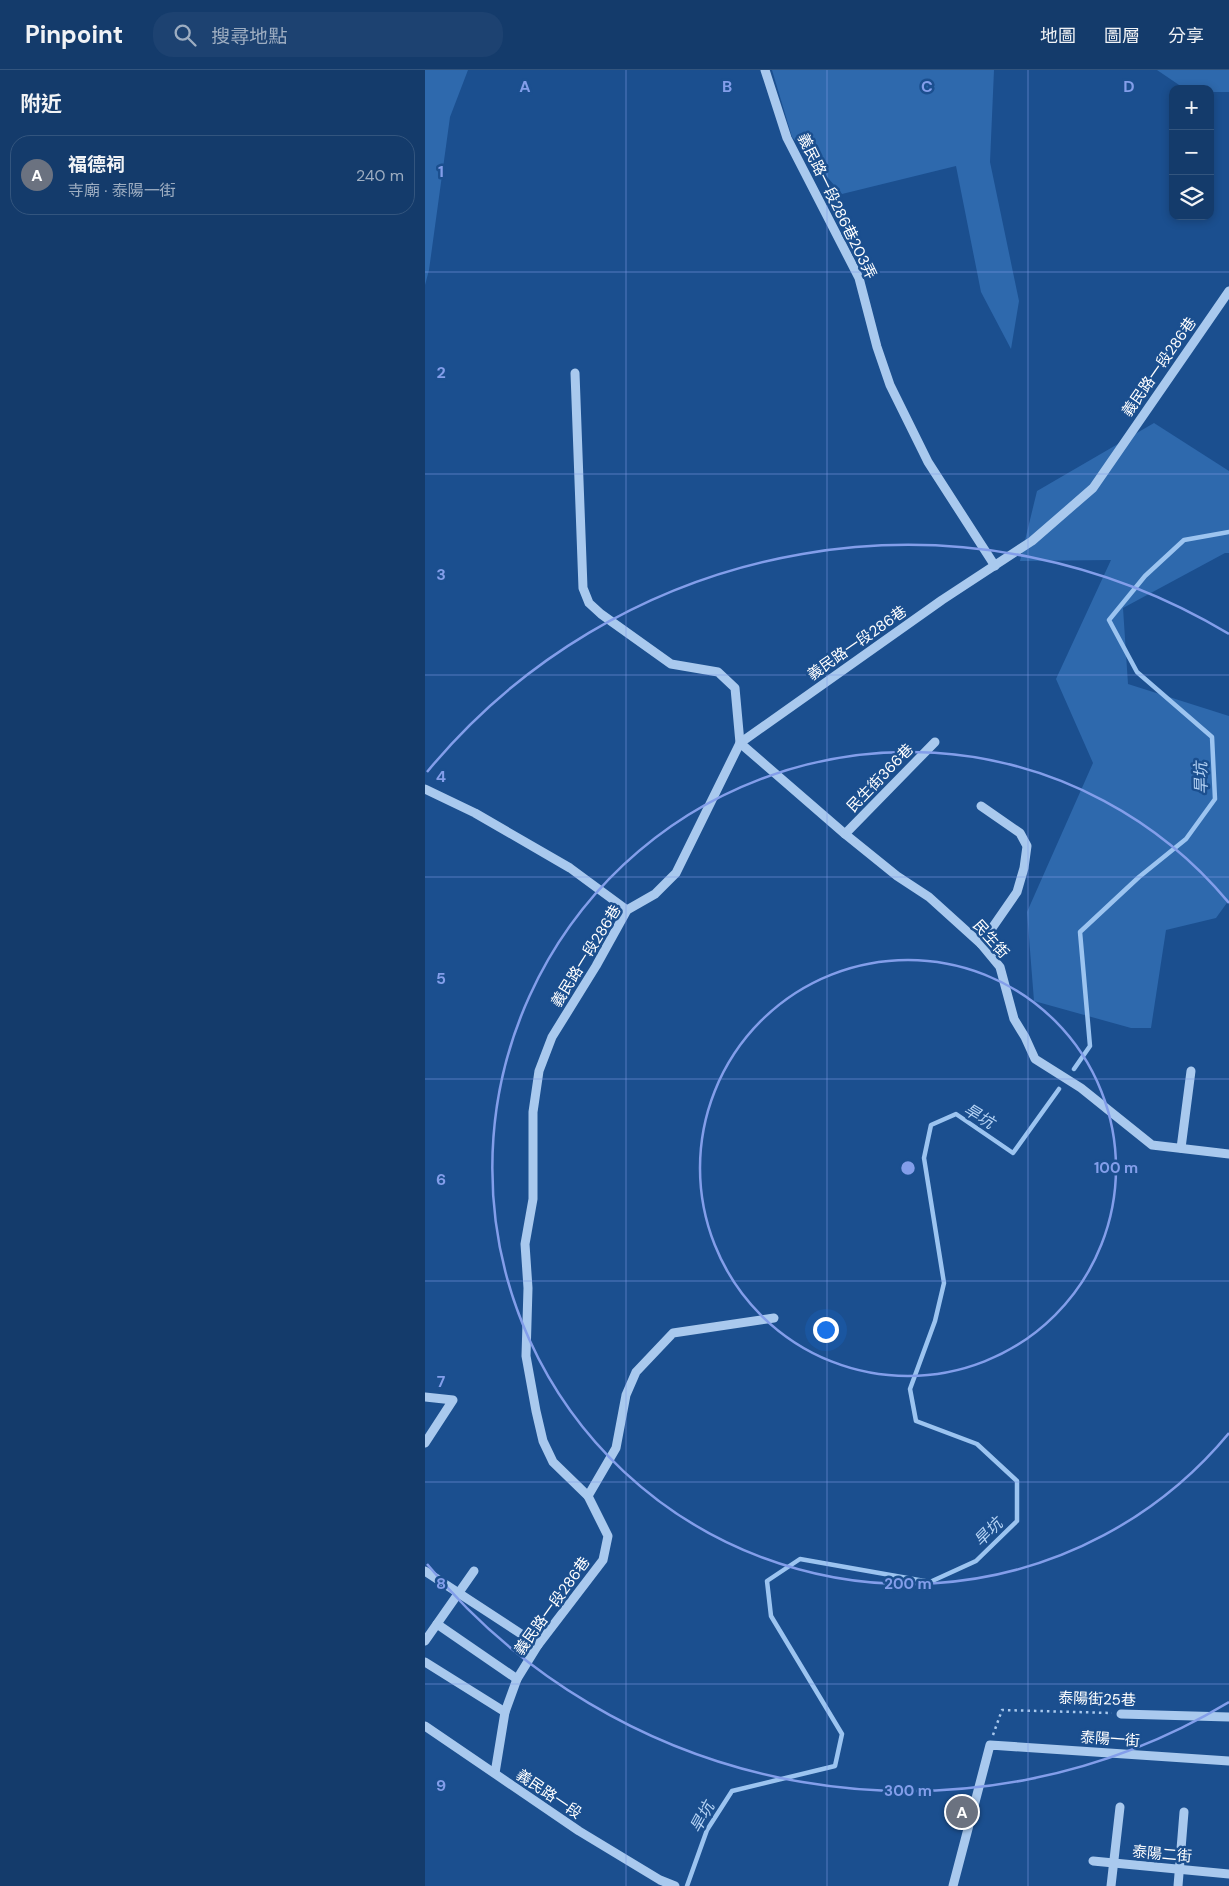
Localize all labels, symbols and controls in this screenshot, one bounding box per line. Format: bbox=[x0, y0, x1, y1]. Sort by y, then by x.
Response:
search box bbox=[153, 12, 503, 57]
text: Pinpoint bbox=[25, 19, 123, 50]
icon: search bbox=[171, 21, 199, 49]
text: 搜尋地點 bbox=[211, 24, 287, 49]
text: 地圖 bbox=[1040, 24, 1076, 48]
text: 圖層 bbox=[1104, 24, 1140, 48]
text: 分享 bbox=[1168, 24, 1204, 48]
text: A bbox=[519, 76, 531, 97]
text: B bbox=[722, 76, 732, 97]
text: C bbox=[921, 76, 933, 97]
text: D bbox=[1123, 76, 1135, 97]
map controls bbox=[1169, 85, 1214, 220]
button: + bbox=[1169, 85, 1214, 130]
text: 附近 bbox=[20, 90, 62, 118]
street label: 義民路一段286巷203弄 bbox=[793, 130, 881, 282]
button: − bbox=[1169, 130, 1214, 175]
text: 福德祠 bbox=[68, 152, 125, 177]
text: 1 bbox=[438, 161, 444, 182]
text: A bbox=[31, 165, 43, 186]
text: 240 m bbox=[356, 165, 404, 186]
button: layers bbox=[1169, 175, 1214, 220]
text: 寺廟 · 泰陽一街 bbox=[68, 180, 176, 201]
street label: 義民路一段286巷 bbox=[1117, 313, 1201, 421]
text: 2 bbox=[436, 362, 446, 383]
text: 3 bbox=[436, 564, 446, 585]
street label: 義民路一段286巷 bbox=[803, 601, 911, 685]
street label: 民生街366巷 bbox=[842, 740, 918, 816]
water label: 旱坑 bbox=[1190, 760, 1212, 794]
text: 4 bbox=[436, 766, 446, 787]
street label: 義民路一段286巷 bbox=[547, 901, 625, 1011]
street label: 民生街 bbox=[969, 916, 1013, 962]
text: 5 bbox=[436, 968, 446, 989]
water label: 旱坑 bbox=[960, 1099, 1000, 1134]
text: 100 m bbox=[1094, 1158, 1138, 1178]
centre of rings bbox=[899, 1159, 917, 1177]
text: 6 bbox=[436, 1169, 446, 1190]
your location bbox=[813, 1317, 839, 1343]
text: 7 bbox=[437, 1371, 446, 1392]
water label: 旱坑 bbox=[969, 1512, 1008, 1551]
street label: 義民路一段286巷 bbox=[510, 1553, 594, 1659]
text: 8 bbox=[436, 1573, 446, 1594]
text: 200 m bbox=[884, 1574, 932, 1594]
street label: 泰陽街25巷 bbox=[1058, 1688, 1136, 1710]
street label: 泰陽一街 bbox=[1079, 1727, 1141, 1751]
street label: 義民路一段 bbox=[512, 1765, 586, 1823]
text: 9 bbox=[436, 1775, 446, 1796]
text: 300 m bbox=[884, 1781, 932, 1801]
pin: A bbox=[946, 1793, 978, 1831]
water label: 旱坑 bbox=[685, 1796, 720, 1836]
street label: 泰陽二街 bbox=[1131, 1841, 1193, 1867]

